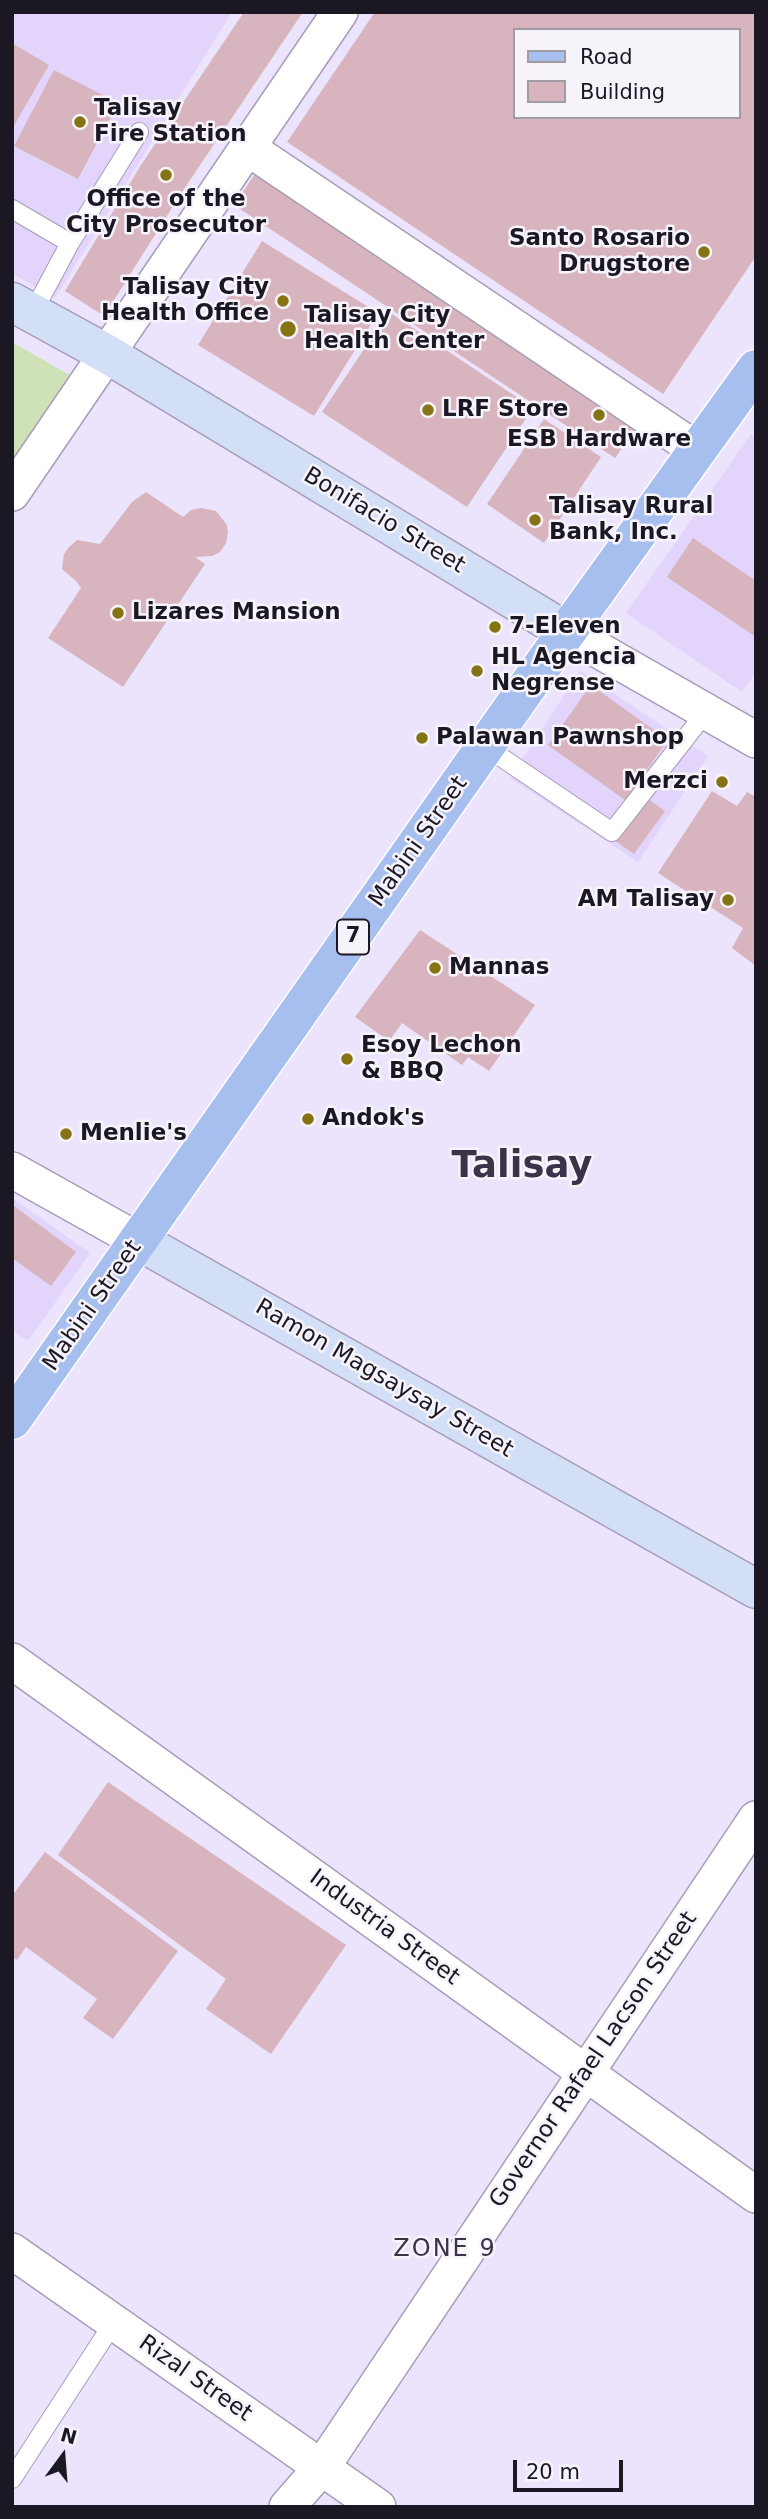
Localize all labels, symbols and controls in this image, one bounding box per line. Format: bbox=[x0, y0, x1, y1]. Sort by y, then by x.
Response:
legend bbox=[512, 28, 740, 119]
text: Road bbox=[580, 45, 633, 69]
text: Building bbox=[580, 80, 665, 104]
place label: Talisay Fire Station bbox=[94, 95, 247, 149]
marker: Talisay Fire Station bbox=[72, 114, 88, 130]
marker: Office of the City Prosecutor bbox=[158, 167, 174, 183]
place label: Office of the City Prosecutor bbox=[66, 186, 266, 240]
place label: Santo Rosario Drugstore bbox=[509, 225, 690, 279]
marker: Santo Rosario Drugstore bbox=[696, 244, 712, 260]
place label: Talisay City Health Office bbox=[101, 274, 269, 328]
marker: Talisay City Health Office bbox=[275, 293, 291, 309]
place label: Talisay City Health Center bbox=[304, 302, 484, 356]
marker: Talisay City Health Center bbox=[278, 319, 298, 339]
place label: LRF Store bbox=[442, 396, 568, 424]
marker: LRF Store bbox=[420, 402, 436, 418]
marker: ESB Hardware bbox=[591, 407, 607, 423]
place label: ESB Hardware bbox=[507, 426, 691, 454]
street label: Bonifacio Street bbox=[298, 462, 470, 580]
place label: Talisay Rural Bank, Inc. bbox=[549, 493, 713, 547]
marker: Talisay Rural Bank, Inc. bbox=[527, 512, 543, 528]
place label: Lizares Mansion bbox=[132, 599, 341, 627]
marker: Lizares Mansion bbox=[110, 605, 126, 621]
place label: 7-Eleven bbox=[509, 613, 621, 641]
marker: 7-Eleven bbox=[487, 619, 503, 635]
place label: HL Agencia Negrense bbox=[491, 644, 636, 698]
marker: HL Agencia Negrense bbox=[469, 663, 485, 679]
place label: Palawan Pawnshop bbox=[436, 724, 684, 752]
marker: Palawan Pawnshop bbox=[414, 730, 430, 746]
place label: Merzci bbox=[623, 768, 708, 796]
street label: Mabini Street bbox=[364, 771, 474, 913]
marker: Merzci bbox=[714, 774, 730, 790]
place label: AM Talisay bbox=[578, 886, 714, 914]
marker: AM Talisay bbox=[720, 892, 736, 908]
road number: 7 bbox=[337, 920, 369, 954]
place label: Mannas bbox=[449, 954, 549, 982]
marker: Mannas bbox=[427, 960, 443, 976]
place label: Esoy Lechon & BBQ bbox=[361, 1032, 522, 1086]
marker: Esoy Lechon & BBQ bbox=[339, 1051, 355, 1067]
place label: Andok's bbox=[322, 1105, 424, 1133]
marker: Andok's bbox=[300, 1111, 316, 1127]
place label: Menlie's bbox=[80, 1120, 187, 1148]
marker: Menlie's bbox=[58, 1126, 74, 1142]
district label: Talisay bbox=[452, 1145, 592, 1189]
street label: Mabini Street bbox=[38, 1235, 148, 1377]
street label: Ramon Magsaysay Street bbox=[250, 1294, 518, 1464]
street label: Industria Street bbox=[304, 1864, 464, 1992]
street label: Governor Rafael Lacson Street bbox=[484, 1907, 704, 2213]
district label: ZONE 9 bbox=[394, 2236, 496, 2264]
street label: Rizal Street bbox=[133, 2330, 257, 2428]
north arrow bbox=[28, 2421, 98, 2491]
text: N bbox=[58, 2423, 79, 2449]
scale bar bbox=[516, 2446, 626, 2490]
text: 20 m bbox=[526, 2460, 580, 2484]

